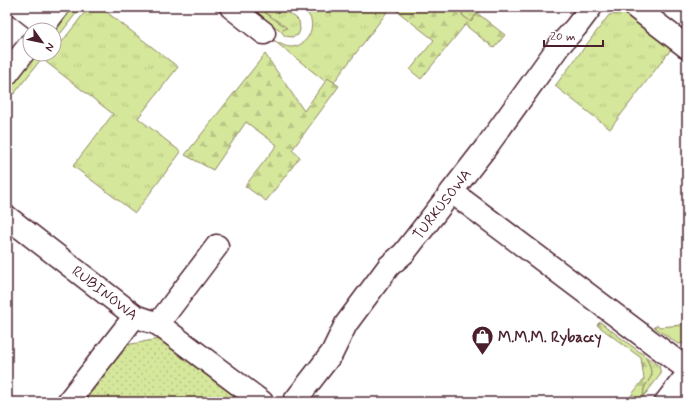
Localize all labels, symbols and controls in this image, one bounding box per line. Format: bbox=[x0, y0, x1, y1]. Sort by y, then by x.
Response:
north arrow bbox=[22, 22, 62, 62]
scale bar bbox=[544, 22, 603, 48]
text: 20 m bbox=[550, 29, 576, 45]
text: N bbox=[42, 40, 57, 54]
street label: TURKUSOWA bbox=[409, 165, 477, 245]
street label: RUBINOWA bbox=[67, 262, 142, 326]
shop icon: M.M.M. Rybaccy bbox=[470, 324, 496, 357]
place label: M.M.M. Rybaccy bbox=[498, 328, 602, 348]

